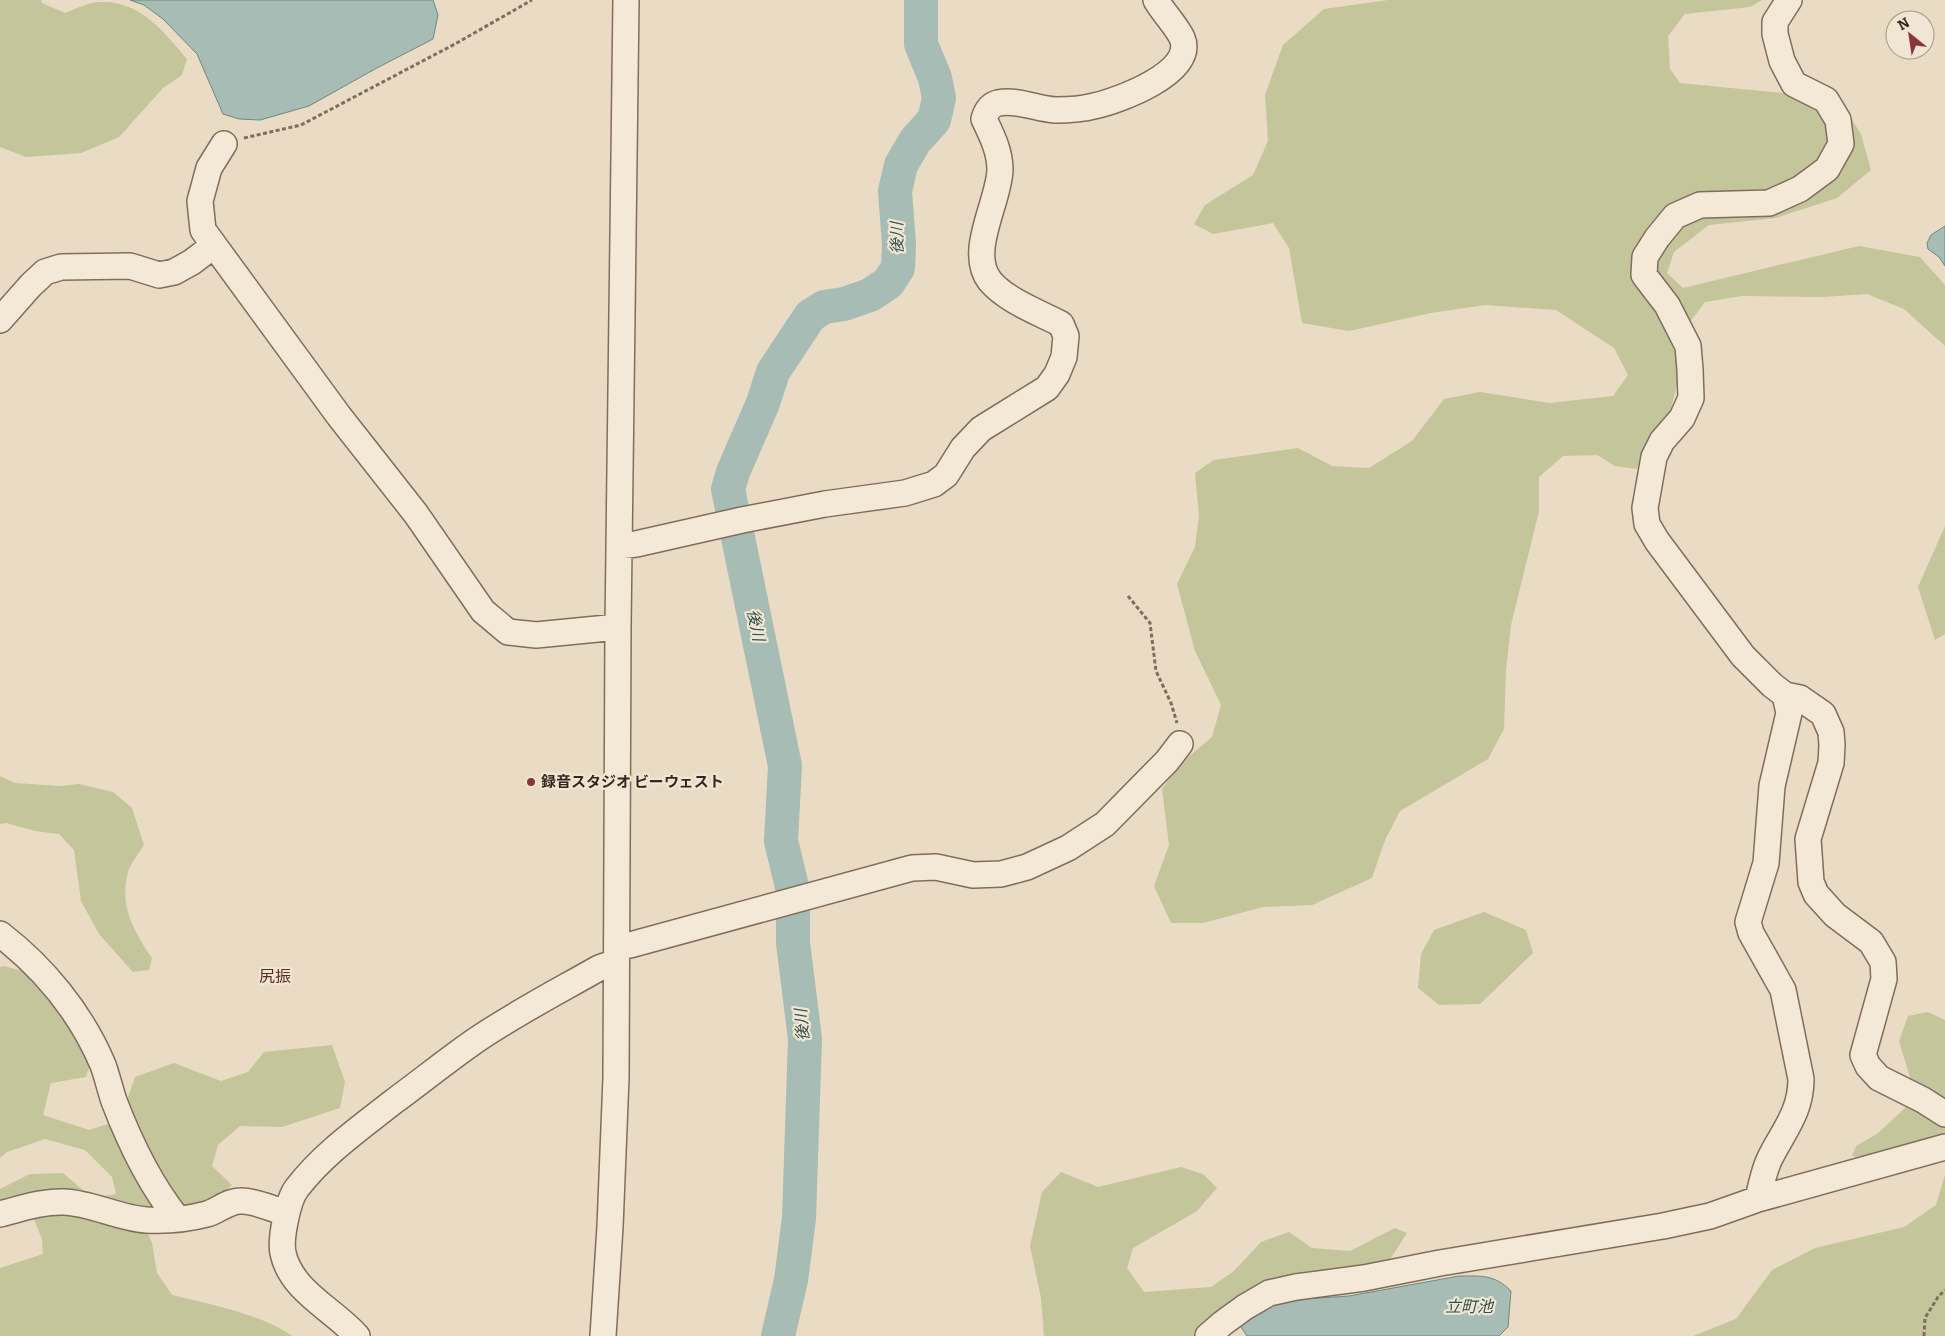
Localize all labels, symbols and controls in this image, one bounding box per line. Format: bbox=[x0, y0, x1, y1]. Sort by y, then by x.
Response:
north arrow bbox=[1885, 10, 1935, 60]
text: N bbox=[1895, 14, 1913, 34]
water label: 後川 bbox=[887, 220, 907, 254]
water label: 後川 bbox=[743, 607, 769, 645]
place label: 録音スタジオ ビーウェスト bbox=[541, 773, 724, 791]
marker: 録音スタジオ ビーウェスト bbox=[525, 776, 537, 788]
district label: 尻振 bbox=[259, 967, 291, 986]
water label: 後川 bbox=[791, 1006, 813, 1042]
water label: 立町池 bbox=[1445, 1297, 1495, 1316]

